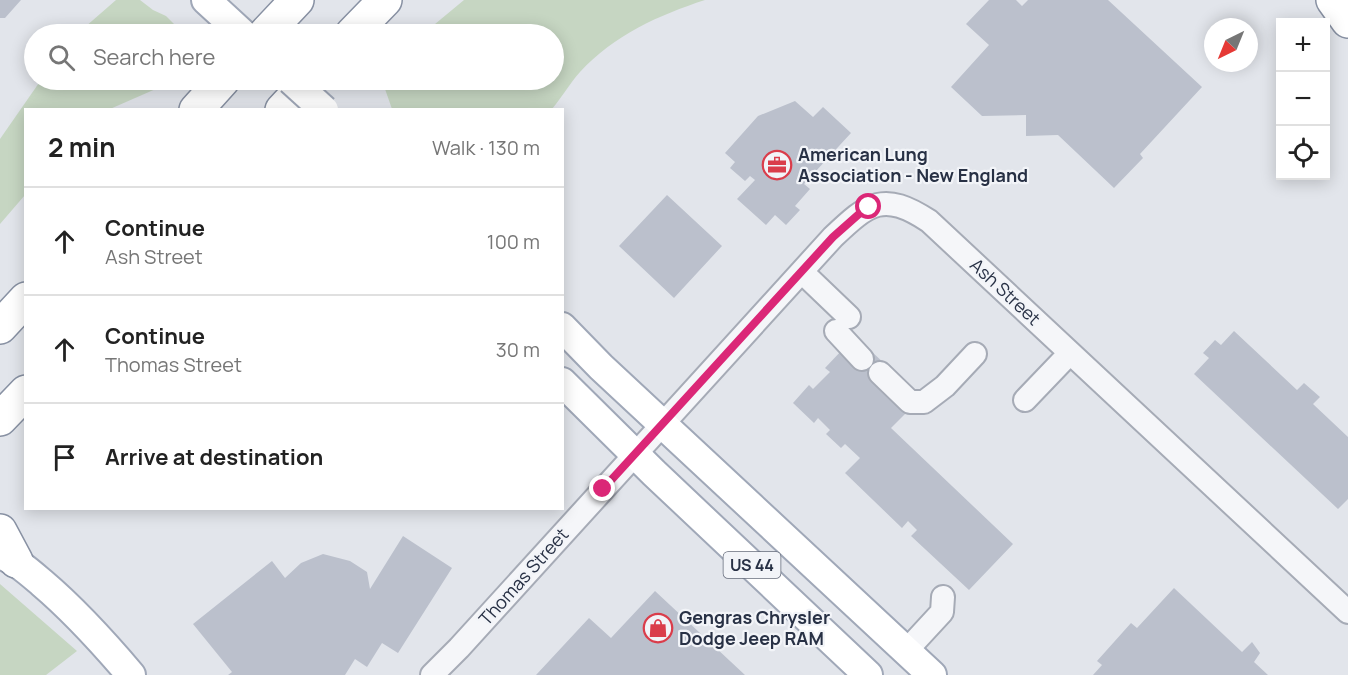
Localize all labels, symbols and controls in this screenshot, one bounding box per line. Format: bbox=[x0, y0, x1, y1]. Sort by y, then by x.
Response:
north arrow bbox=[1204, 18, 1258, 72]
map controls bbox=[1276, 18, 1330, 180]
button: + bbox=[1276, 18, 1330, 72]
search box bbox=[24, 24, 564, 90]
icon: search bbox=[45, 41, 78, 74]
text: Search here bbox=[93, 42, 215, 72]
button: − bbox=[1276, 72, 1330, 126]
button: locate bbox=[1276, 126, 1330, 180]
text: 2 min bbox=[48, 129, 116, 165]
text: Walk · 130 m bbox=[432, 134, 540, 161]
place label: American Lung Association - New England bbox=[798, 142, 1028, 187]
office icon: American Lung Association - New England bbox=[761, 149, 793, 181]
route start bbox=[855, 193, 881, 219]
text: Continue bbox=[105, 213, 205, 243]
icon: ahead bbox=[48, 225, 81, 258]
text: 100 m bbox=[487, 228, 540, 255]
text: Ash Street bbox=[105, 243, 203, 270]
street label: Ash Street bbox=[965, 252, 1046, 330]
text: Continue bbox=[105, 321, 205, 351]
icon: ahead bbox=[48, 333, 81, 366]
text: 30 m bbox=[496, 336, 540, 363]
text: Thomas Street bbox=[105, 351, 242, 378]
icon: arrive bbox=[48, 441, 81, 474]
text: Arrive at destination bbox=[105, 442, 323, 472]
route end bbox=[589, 475, 615, 501]
street label: Thomas Street bbox=[473, 522, 573, 630]
road number: US 44 bbox=[724, 552, 780, 578]
place label: Gengras Chrysler Dodge Jeep RAM bbox=[679, 605, 830, 650]
shop icon: Gengras Chrysler Dodge Jeep RAM bbox=[642, 612, 674, 644]

